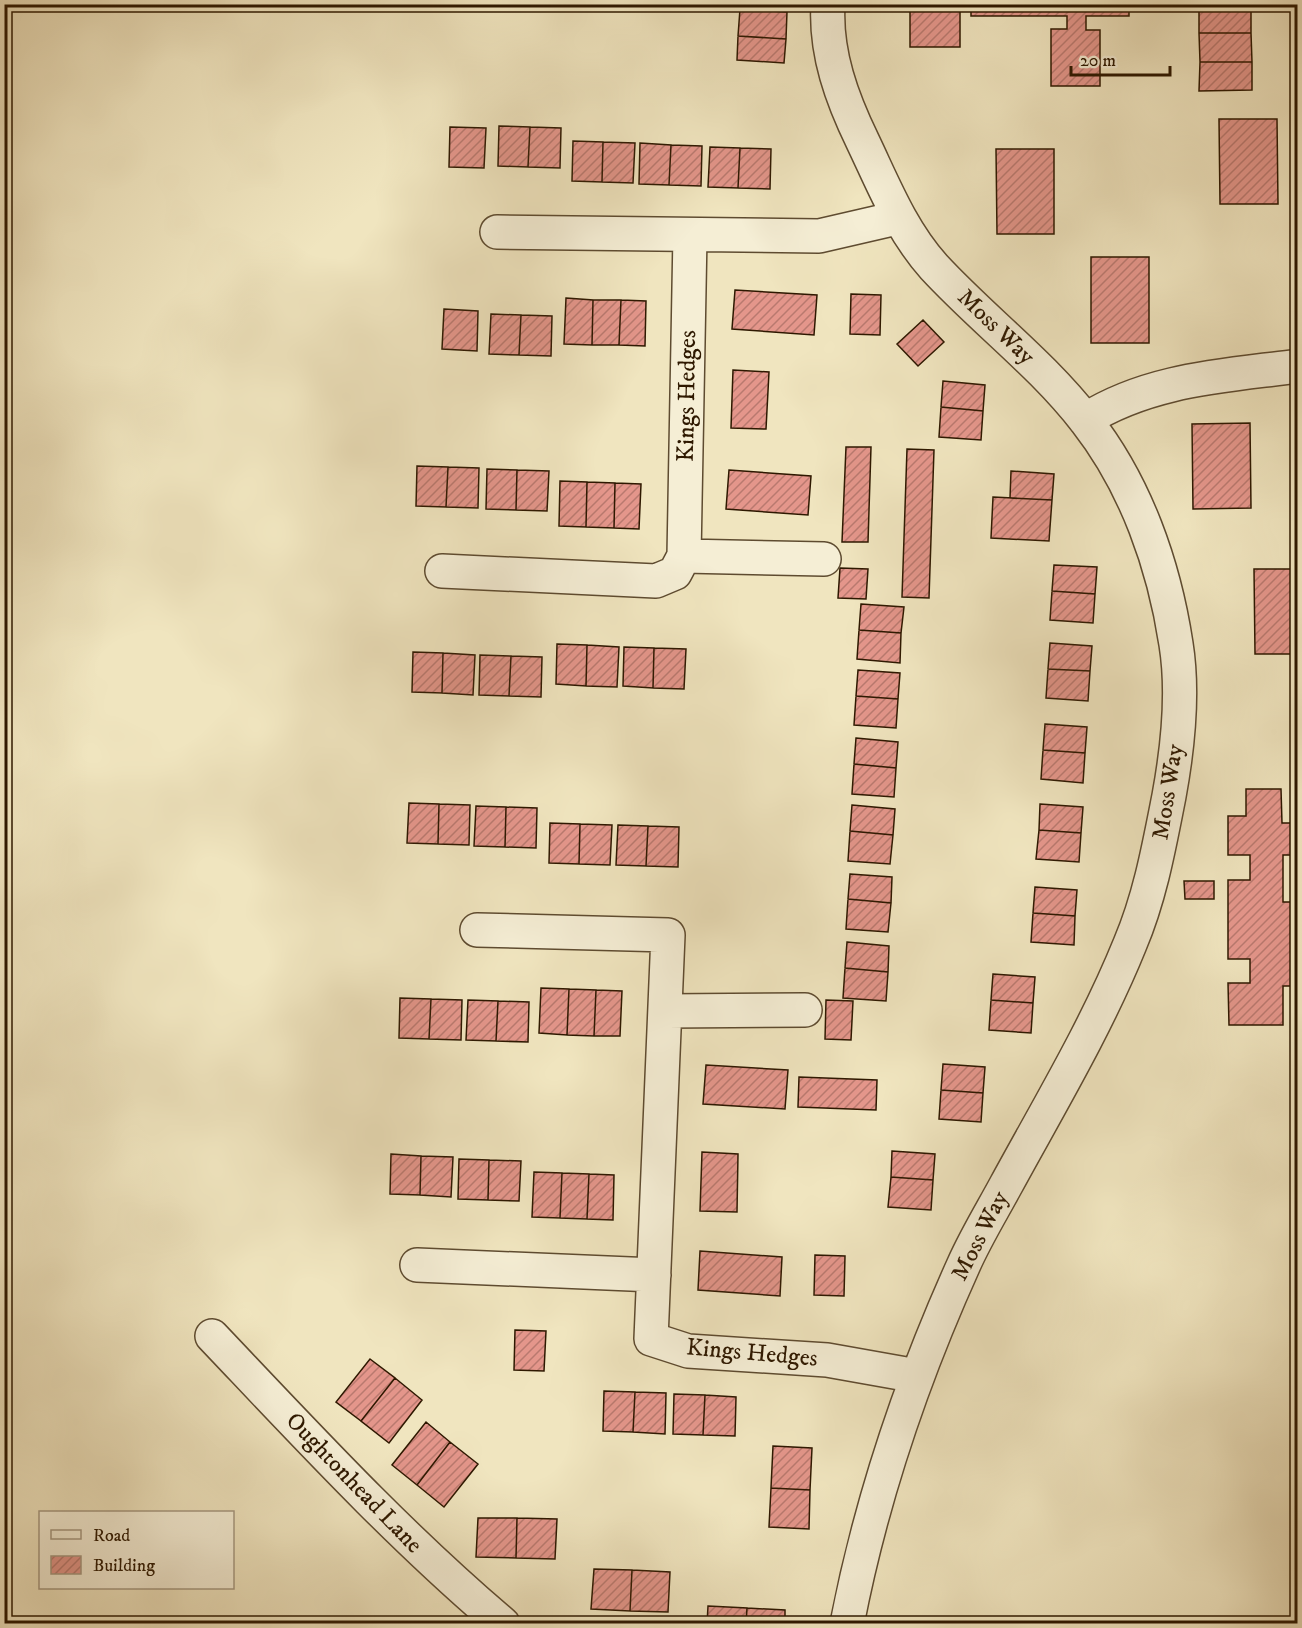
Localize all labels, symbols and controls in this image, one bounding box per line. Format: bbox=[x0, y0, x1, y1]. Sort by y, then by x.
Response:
scale bar bbox=[1071, 39, 1170, 77]
text: 20 m bbox=[1080, 50, 1116, 72]
street label: Moss Way bbox=[951, 283, 1042, 372]
street label: Kings Hedges bbox=[671, 330, 703, 462]
street label: Moss Way bbox=[1146, 741, 1190, 842]
street label: Moss Way bbox=[945, 1186, 1016, 1286]
street label: Kings Hedges bbox=[685, 1332, 819, 1374]
street label: Oughtonhead Lane bbox=[279, 1406, 429, 1560]
legend bbox=[39, 1511, 234, 1589]
text: Road bbox=[93, 1525, 130, 1547]
text: Building bbox=[93, 1555, 155, 1577]

